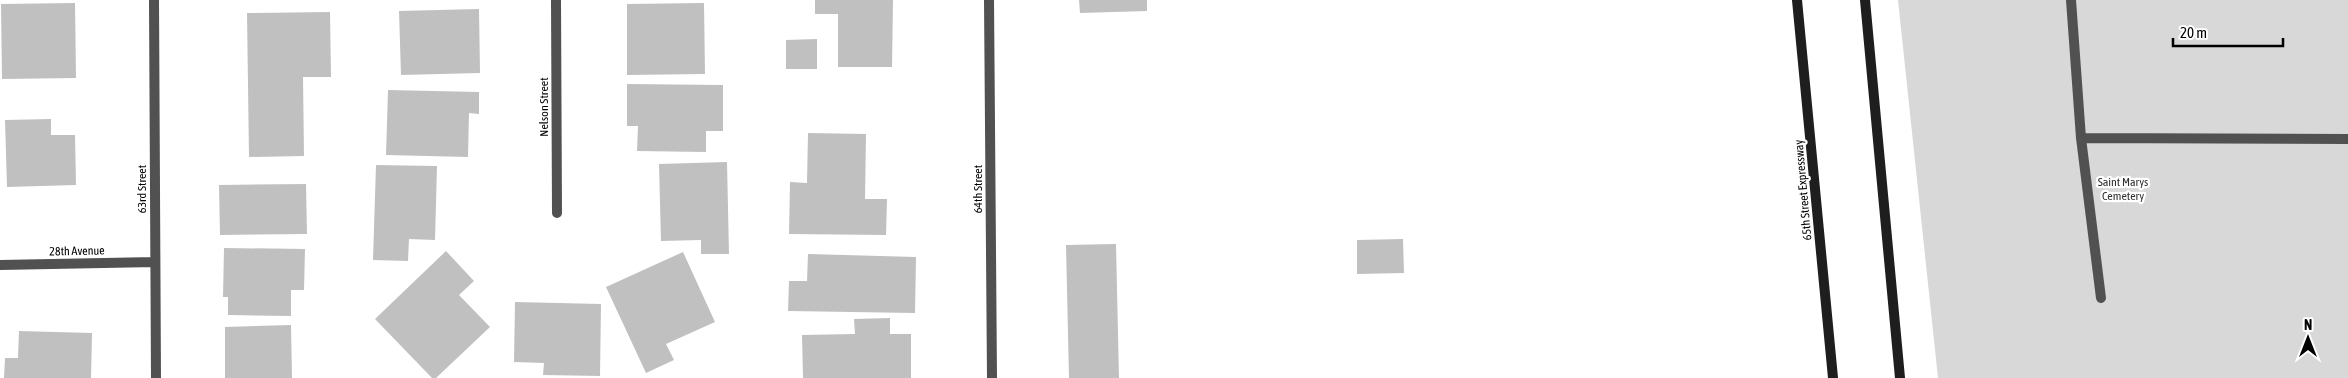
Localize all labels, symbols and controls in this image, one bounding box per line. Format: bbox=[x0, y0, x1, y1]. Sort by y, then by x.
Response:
scale bar bbox=[2173, 15, 2283, 47]
text: 20 m bbox=[2180, 24, 2207, 41]
street label: Nelson Street bbox=[537, 77, 551, 137]
street label: 65th Street Expressway bbox=[1792, 139, 1814, 241]
street label: 63rd Street bbox=[135, 164, 149, 213]
street label: 64th Street bbox=[971, 164, 985, 213]
park label: Saint Marys Cemetery bbox=[2098, 175, 2148, 203]
street label: 28th Avenue bbox=[49, 244, 105, 258]
north arrow bbox=[2283, 313, 2333, 363]
text: N bbox=[2304, 317, 2312, 333]

